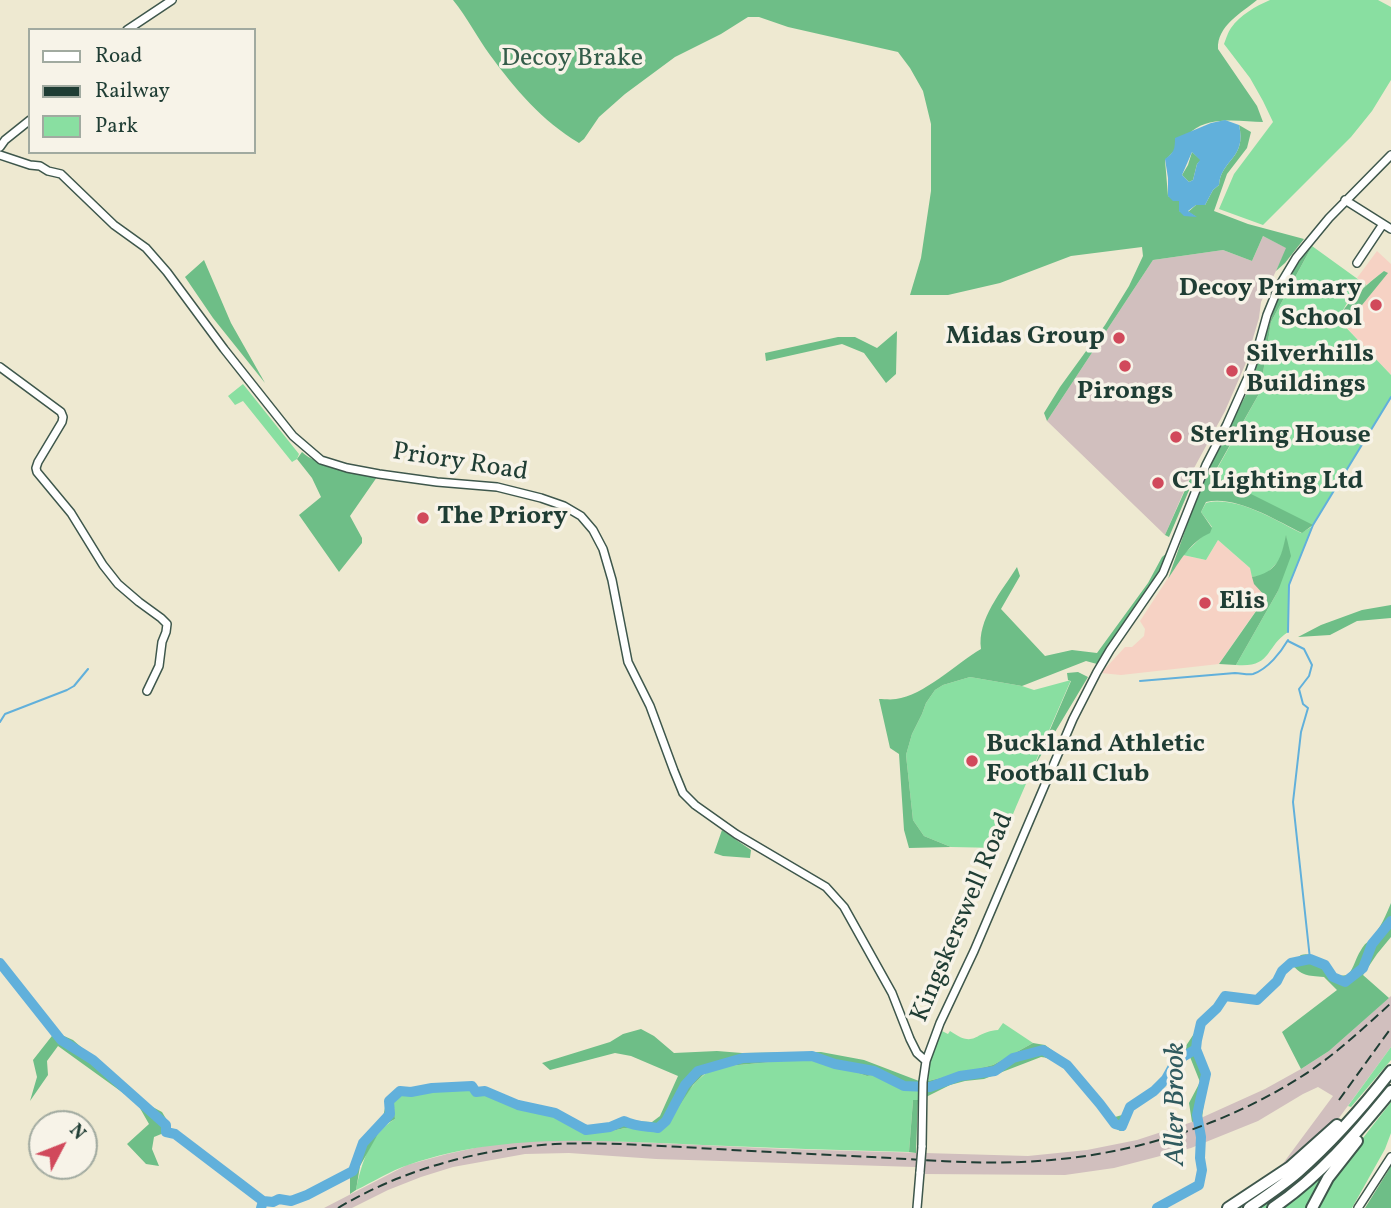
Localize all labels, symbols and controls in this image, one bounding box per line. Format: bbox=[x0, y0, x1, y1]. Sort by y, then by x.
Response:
legend bbox=[28, 28, 256, 154]
text: Road bbox=[95, 42, 142, 71]
park label: Decoy Brake bbox=[501, 44, 643, 76]
text: Railway bbox=[95, 77, 170, 106]
text: Park bbox=[95, 112, 138, 141]
place label: Decoy Primary School bbox=[1179, 274, 1362, 336]
marker: Decoy Primary School bbox=[1368, 297, 1384, 313]
place label: Midas Group bbox=[946, 322, 1105, 354]
marker: Midas Group bbox=[1111, 330, 1127, 346]
place label: Silverhills Buildings bbox=[1246, 340, 1374, 402]
marker: Pirongs bbox=[1117, 358, 1133, 374]
marker: Silverhills Buildings bbox=[1224, 363, 1240, 379]
place label: Pirongs bbox=[1077, 377, 1173, 409]
place label: Sterling House bbox=[1190, 421, 1371, 453]
marker: Sterling House bbox=[1168, 429, 1184, 445]
street label: Priory Road bbox=[390, 438, 530, 490]
place label: CT Lighting Ltd bbox=[1172, 467, 1363, 499]
marker: CT Lighting Ltd bbox=[1150, 475, 1166, 491]
place label: The Priory bbox=[437, 502, 568, 534]
marker: The Priory bbox=[415, 510, 431, 526]
place label: Elis bbox=[1219, 587, 1265, 619]
marker: Elis bbox=[1197, 595, 1213, 611]
place label: Buckland Athletic Football Club bbox=[986, 730, 1205, 792]
marker: Buckland Athletic Football Club bbox=[964, 753, 980, 769]
street label: Kingskerswell Road bbox=[906, 809, 1022, 1027]
water label: Aller Brook bbox=[1161, 1042, 1195, 1166]
north arrow bbox=[28, 1110, 98, 1180]
text: N bbox=[63, 1118, 91, 1146]

